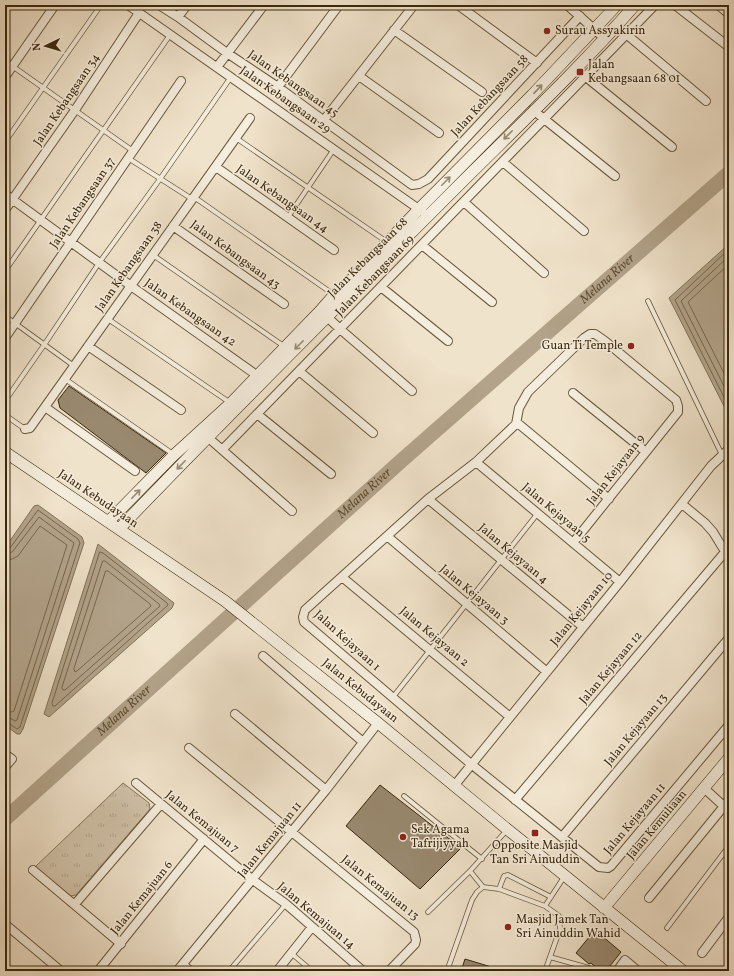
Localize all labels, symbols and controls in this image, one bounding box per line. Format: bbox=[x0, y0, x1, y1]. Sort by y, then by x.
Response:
place label: Surau Assyakirin bbox=[555, 23, 645, 39]
north arrow bbox=[26, 26, 66, 66]
marker: Surau Assyakirin bbox=[542, 26, 552, 36]
text: N bbox=[30, 42, 45, 51]
street label: Jalan Kebangsaan 45 bbox=[244, 47, 342, 122]
street label: Jalan Kebangsaan 34 bbox=[30, 51, 104, 149]
street label: Jalan Kebangsaan 58 bbox=[448, 52, 532, 140]
place label: Jalan Kebangsaan 68 01 bbox=[588, 57, 680, 87]
street label: Jalan Kebangsaan 29 bbox=[236, 63, 334, 137]
marker: Jalan Kebangsaan 68 01 bbox=[575, 67, 585, 77]
one-way arrow bbox=[533, 84, 543, 94]
one-way arrow bbox=[503, 130, 513, 140]
street label: Jalan Kebangsaan 37 bbox=[46, 154, 120, 252]
street label: Jalan Kebangsaan 44 bbox=[233, 161, 331, 237]
one-way arrow bbox=[442, 176, 451, 186]
street label: Jalan Kebangsaan 68 bbox=[324, 214, 412, 302]
street label: Jalan Kebangsaan 43 bbox=[187, 217, 283, 293]
street label: Jalan Kebangsaan 38 bbox=[92, 219, 166, 315]
street label: Jalan Kebangsaan 69 bbox=[332, 232, 418, 320]
water label: Melana River bbox=[576, 250, 639, 309]
street label: Jalan Kebangsaan 42 bbox=[141, 275, 239, 351]
place label: Guan Ti Temple bbox=[542, 338, 623, 354]
one-way arrow bbox=[295, 340, 304, 350]
marker: Guan Ti Temple bbox=[626, 341, 636, 351]
street label: Jalan Kejayaan 9 bbox=[583, 431, 649, 509]
one-way arrow bbox=[176, 460, 186, 470]
water label: Melana River bbox=[333, 464, 396, 524]
street label: Jalan Kebudayaan bbox=[55, 466, 141, 532]
street label: Jalan Kejayaan 5 bbox=[518, 479, 594, 547]
one-way arrow bbox=[131, 489, 141, 499]
street label: Jalan Kejayaan 4 bbox=[475, 520, 551, 588]
street label: Jalan Kejayaan 3 bbox=[436, 561, 512, 629]
street label: Jalan Kejayaan 10 bbox=[547, 568, 617, 650]
street label: Jalan Kejayaan 2 bbox=[396, 603, 472, 671]
street label: Jalan Kejayaan 1 bbox=[310, 607, 384, 675]
street label: Jalan Kejayaan 12 bbox=[576, 628, 646, 708]
street label: Jalan Kebudayaan bbox=[319, 655, 401, 727]
water label: Melana River bbox=[93, 682, 156, 741]
street label: Jalan Kejayaan 13 bbox=[601, 690, 671, 770]
street label: Jalan Kejayaan 11 bbox=[600, 780, 670, 858]
street label: Jalan Kemajuan 7 bbox=[162, 787, 242, 857]
street label: Jalan Kemuliaan bbox=[623, 787, 691, 863]
street label: Jalan Kemajuan 11 bbox=[234, 798, 306, 882]
place label: Sek Agama Tafrijiyyah bbox=[411, 822, 469, 852]
marker: Opposite Masjid Tan Sri Ainuddin bbox=[530, 828, 540, 838]
marker: Sek Agama Tafrijiyyah bbox=[398, 832, 408, 842]
place label: Opposite Masjid Tan Sri Ainuddin bbox=[490, 838, 580, 868]
street label: Jalan Kemajuan 13 bbox=[338, 852, 422, 924]
street label: Jalan Kemajuan 6 bbox=[107, 858, 177, 938]
street label: Jalan Kemajuan 14 bbox=[274, 879, 358, 953]
place label: Masjid Jamek Tan Sri Ainuddin Wahid bbox=[516, 912, 621, 942]
marker: Masjid Jamek Tan Sri Ainuddin Wahid bbox=[503, 922, 513, 932]

